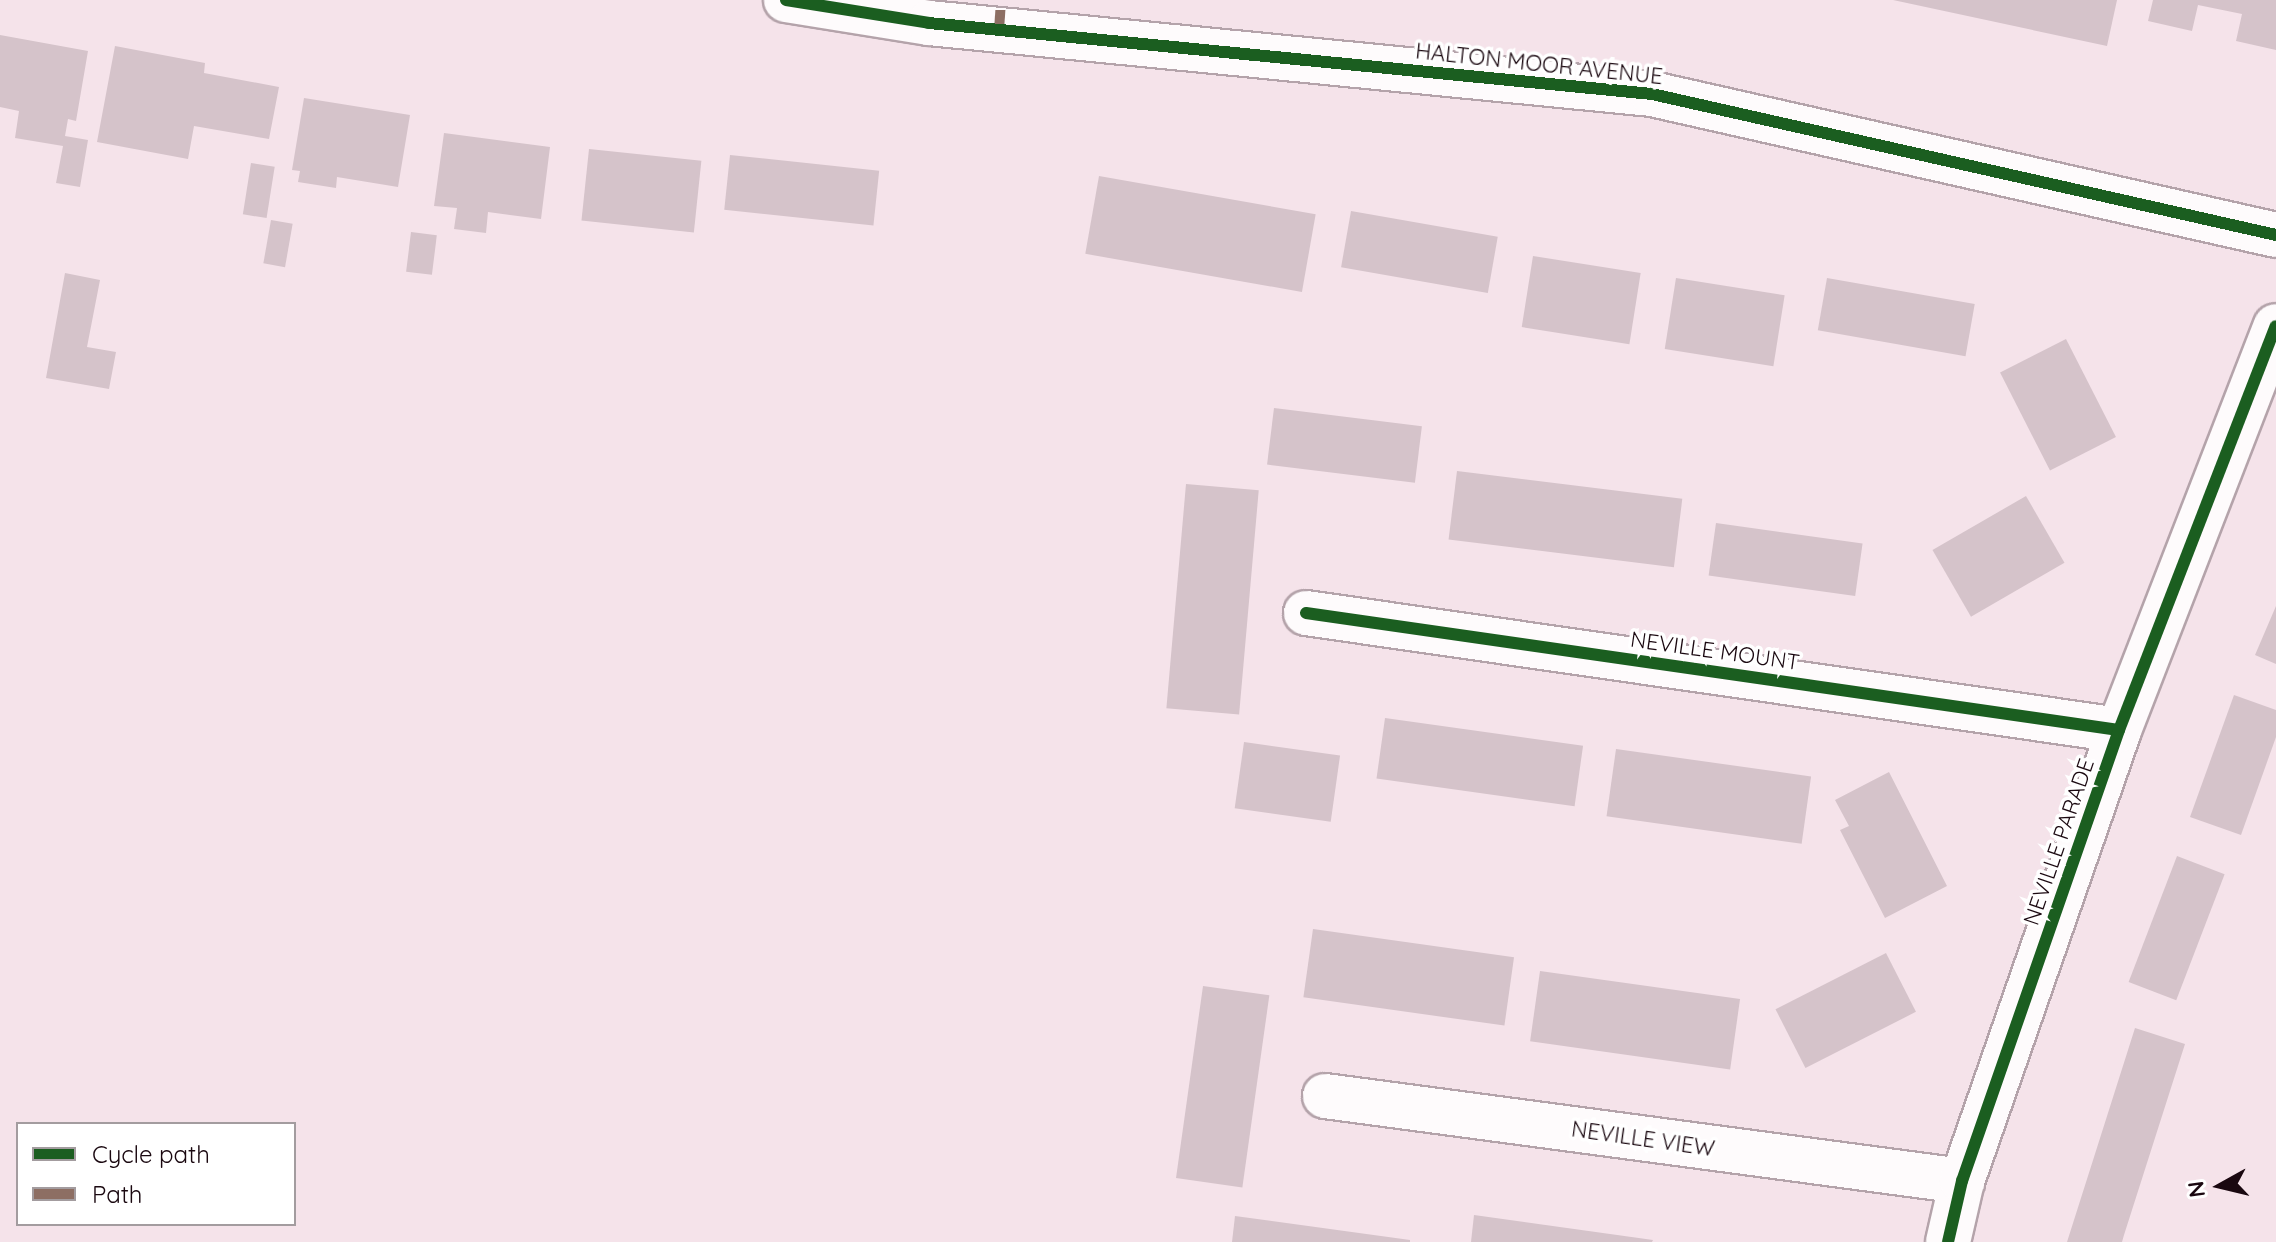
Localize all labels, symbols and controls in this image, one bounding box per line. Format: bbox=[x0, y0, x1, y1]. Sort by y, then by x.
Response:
street label: HALTON MOOR AVENUE bbox=[1414, 38, 1664, 90]
street label: NEVILLE MOUNT bbox=[1629, 626, 1801, 676]
street label: NEVILLE PARADE bbox=[2018, 755, 2100, 929]
street label: NEVILLE VIEW bbox=[1570, 1116, 1716, 1162]
legend bbox=[16, 1122, 296, 1226]
text: Cycle path bbox=[92, 1139, 210, 1169]
north arrow bbox=[2180, 1146, 2260, 1226]
text: Path bbox=[92, 1179, 143, 1209]
text: N bbox=[2181, 1179, 2211, 1199]

